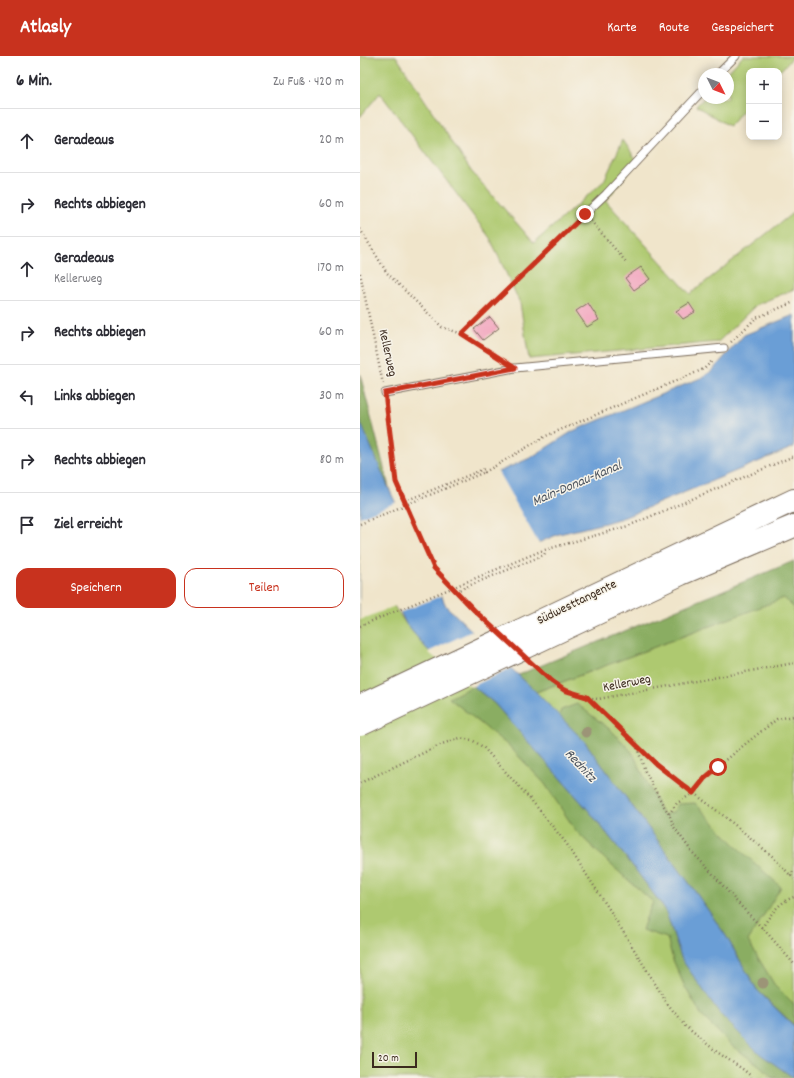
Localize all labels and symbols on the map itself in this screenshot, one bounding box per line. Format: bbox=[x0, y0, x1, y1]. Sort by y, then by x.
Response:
north arrow bbox=[698, 68, 734, 104]
route end bbox=[576, 205, 594, 223]
street label: Kellerweg bbox=[373, 327, 401, 379]
water label: Main-Donau-Kanal bbox=[529, 456, 626, 512]
street label: Südwesttangente bbox=[534, 575, 620, 631]
street label: Kellerweg bbox=[602, 670, 653, 698]
water label: Rednitz bbox=[559, 745, 601, 788]
route start bbox=[709, 758, 727, 776]
scale bar bbox=[372, 1050, 417, 1069]

